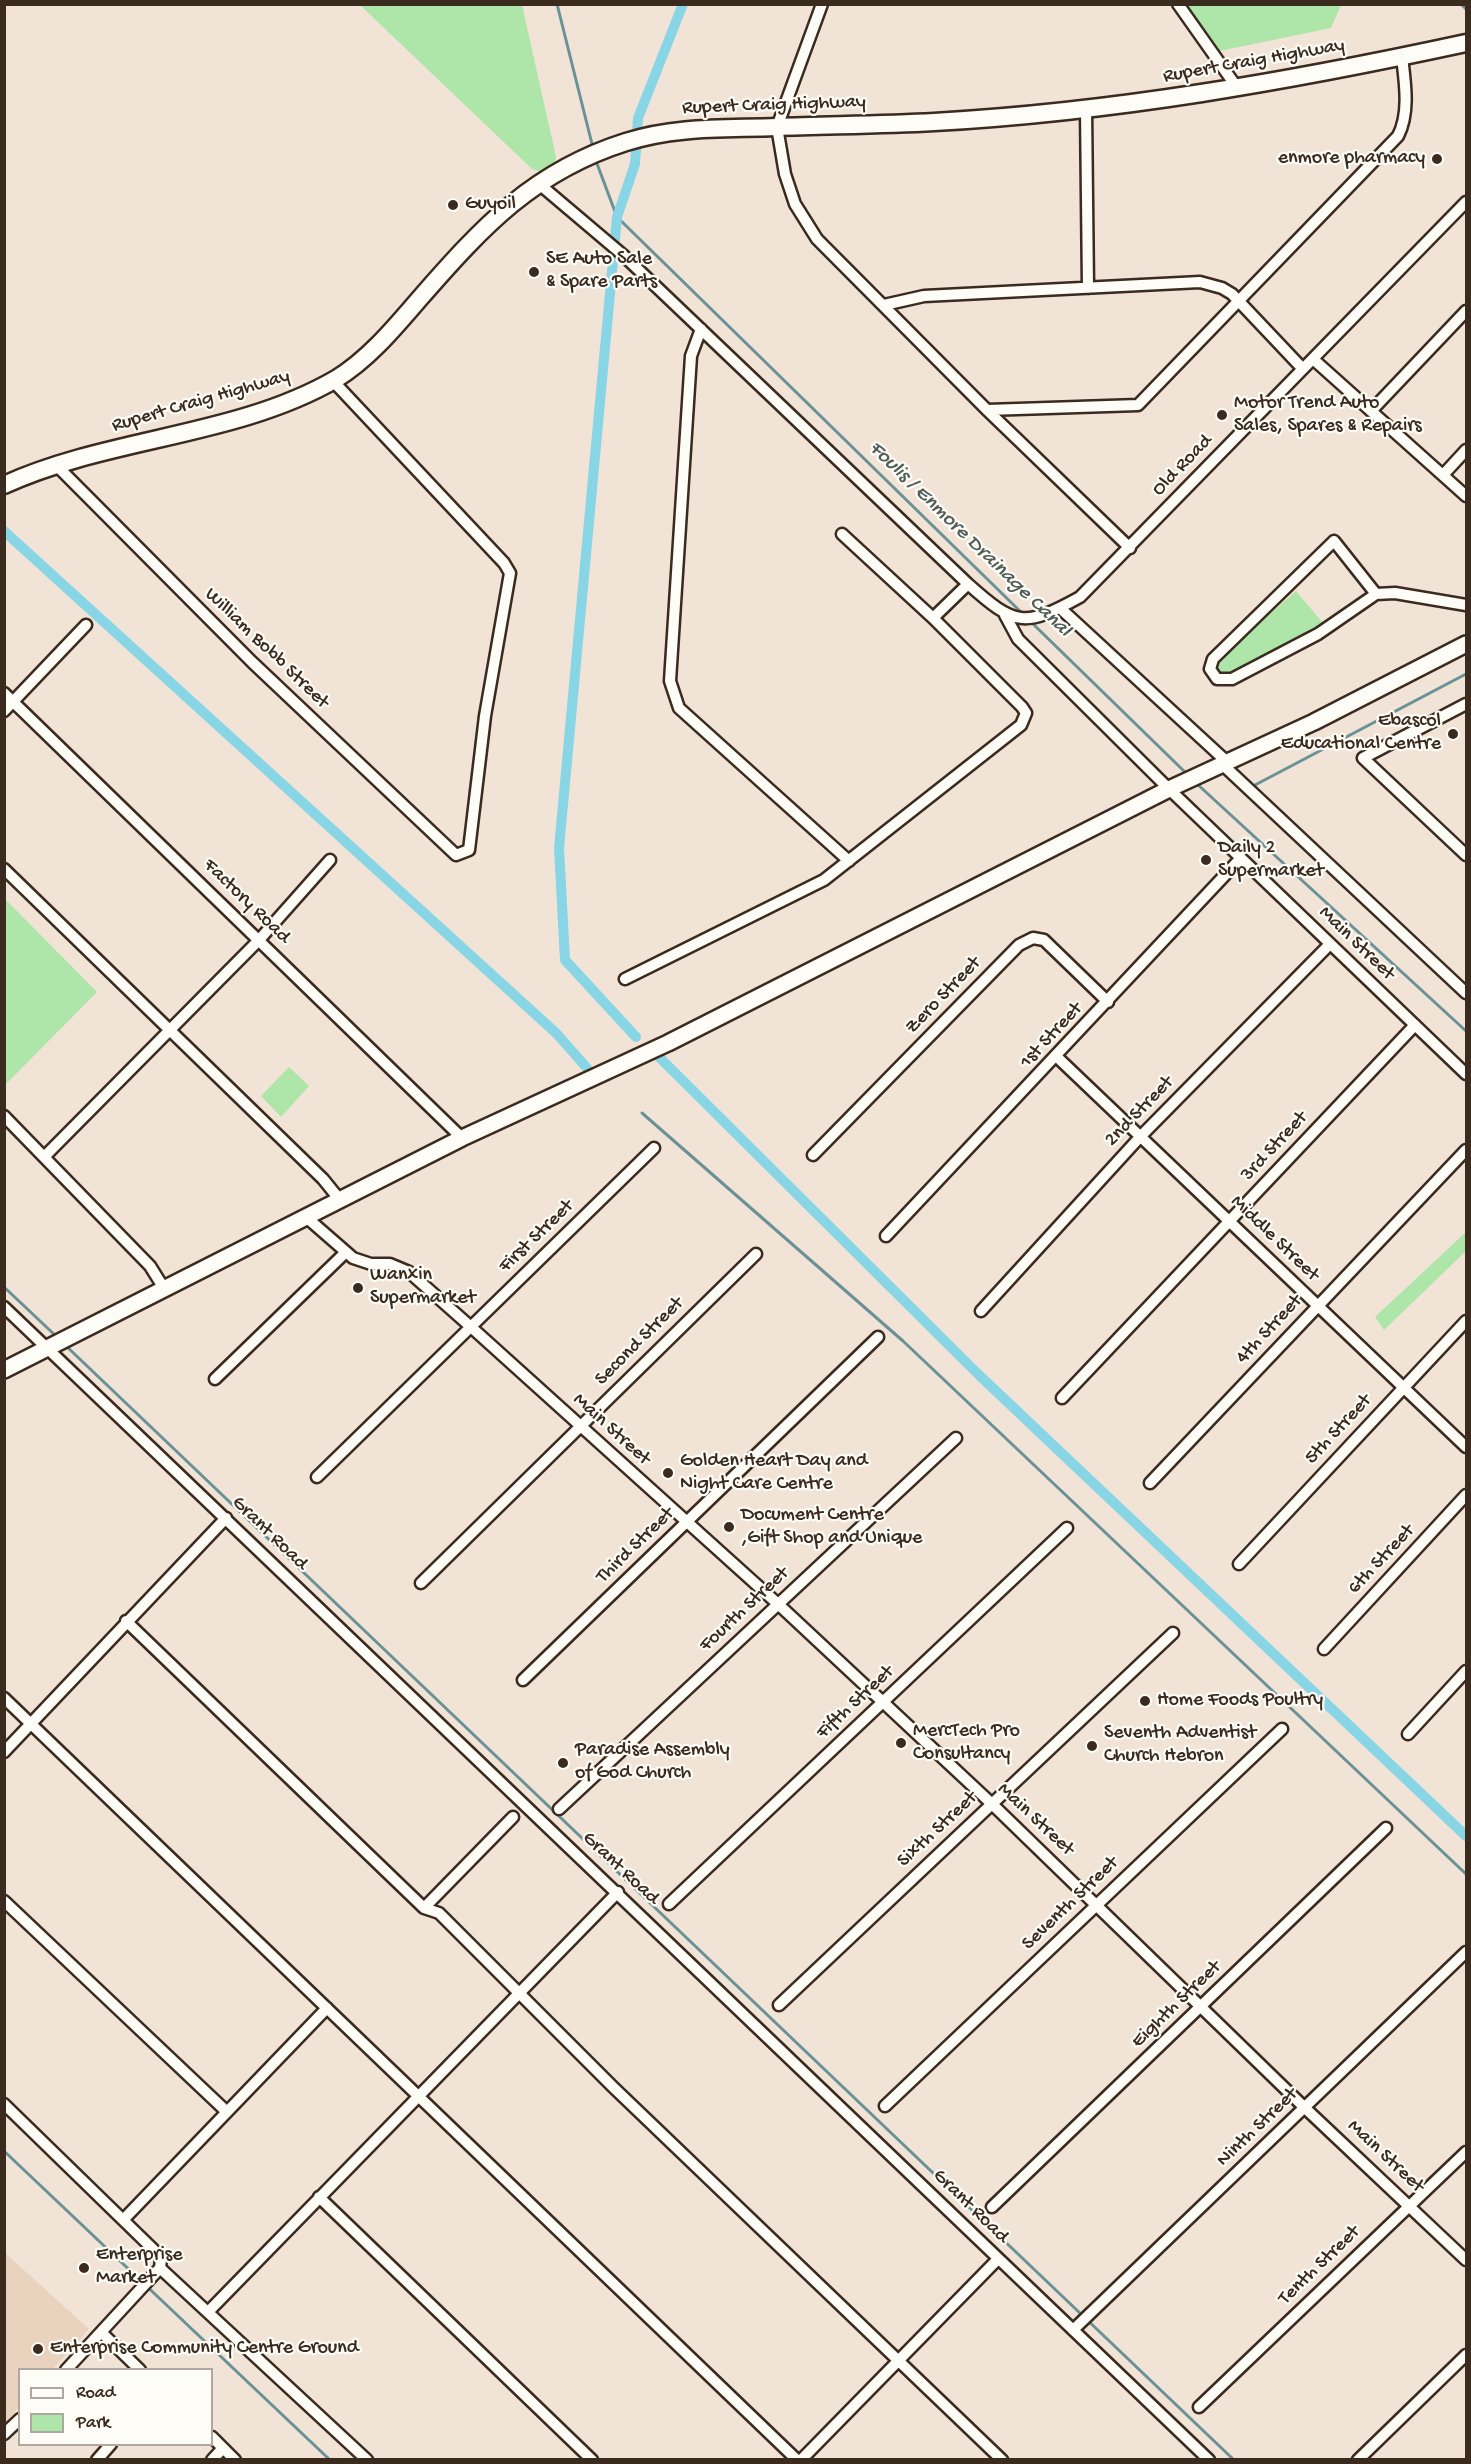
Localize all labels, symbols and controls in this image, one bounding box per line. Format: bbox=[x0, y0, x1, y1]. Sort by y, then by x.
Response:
street label: Rupert Craig Highway bbox=[1161, 34, 1347, 90]
street label: Rupert Craig Highway bbox=[682, 91, 866, 121]
place label: enmore pharmacy bbox=[1278, 147, 1425, 171]
marker: enmore pharmacy bbox=[1430, 152, 1444, 166]
place label: Guyoil bbox=[465, 193, 516, 217]
marker: Guyoil bbox=[446, 198, 460, 212]
place label: SE Auto Sale & Spare Parts bbox=[546, 248, 657, 295]
marker: SE Auto Sale & Spare Parts bbox=[527, 265, 541, 279]
street label: Rupert Craig Highway bbox=[109, 365, 293, 439]
place label: Motor Trend Auto Sales, Spares & Repairs bbox=[1234, 392, 1422, 439]
marker: Motor Trend Auto Sales, Spares & Repairs bbox=[1215, 408, 1229, 422]
street label: Old Road bbox=[1148, 430, 1218, 502]
water label: Foulis / Enmore Drainage Canal bbox=[863, 437, 1075, 643]
street label: William Bobb Street bbox=[199, 583, 333, 715]
place label: Ebascol Educational Centre bbox=[1281, 710, 1441, 757]
marker: Ebascol Educational Centre bbox=[1446, 727, 1460, 741]
place label: Daily 2 Supermarket bbox=[1218, 837, 1324, 884]
marker: Daily 2 Supermarket bbox=[1199, 853, 1213, 867]
street label: Factory Road bbox=[197, 854, 295, 950]
street label: Main Street bbox=[1313, 902, 1399, 986]
street label: Zero Street bbox=[901, 952, 987, 1040]
street label: 1st Street bbox=[1015, 998, 1089, 1074]
street label: 2nd Street bbox=[1100, 1072, 1180, 1152]
street label: 3rd Street bbox=[1236, 1107, 1314, 1187]
street label: Middle Street bbox=[1225, 1191, 1323, 1287]
street label: First Street bbox=[494, 1195, 580, 1279]
place label: Wanxin Supermarket bbox=[370, 1264, 476, 1311]
marker: Wanxin Supermarket bbox=[351, 1281, 365, 1295]
street label: 4th Street bbox=[1232, 1290, 1308, 1370]
street label: Second Street bbox=[590, 1292, 690, 1392]
street label: Main Street bbox=[567, 1389, 655, 1471]
street label: 5th Street bbox=[1300, 1390, 1378, 1470]
place label: Golden Heart Day and Night Care Centre bbox=[680, 1450, 868, 1497]
marker: Golden Heart Day and Night Care Centre bbox=[661, 1466, 675, 1480]
street label: Grant Road bbox=[226, 1492, 312, 1576]
street label: Third Street bbox=[592, 1503, 680, 1589]
place label: Document Centre ,Gift Shop and Unique bbox=[741, 1504, 922, 1551]
marker: Document Centre ,Gift Shop and Unique bbox=[722, 1520, 736, 1534]
street label: 6th Street bbox=[1344, 1520, 1420, 1600]
street label: Fourth Street bbox=[695, 1562, 795, 1658]
street label: Fifth Street bbox=[812, 1661, 900, 1745]
place label: Home Foods Poultry bbox=[1157, 1689, 1323, 1713]
marker: Home Foods Poultry bbox=[1138, 1694, 1152, 1708]
place label: MercTech Pro Consultancy bbox=[913, 1720, 1020, 1767]
place label: Seventh Adventist Church Hebron bbox=[1104, 1722, 1256, 1769]
marker: MercTech Pro Consultancy bbox=[894, 1736, 908, 1750]
place label: Paradise Assembly of God Church bbox=[575, 1739, 730, 1786]
marker: Seventh Adventist Church Hebron bbox=[1085, 1739, 1099, 1753]
marker: Paradise Assembly of God Church bbox=[556, 1756, 570, 1770]
street label: Main Street bbox=[991, 1778, 1079, 1862]
street label: Sixth Street bbox=[893, 1787, 983, 1873]
street label: Grant Road bbox=[576, 1827, 664, 1911]
street label: Seventh Street bbox=[1018, 1852, 1124, 1956]
street label: Eighth Street bbox=[1127, 1956, 1227, 2054]
street label: Ninth Street bbox=[1212, 2083, 1304, 2173]
street label: Main Street bbox=[1341, 2115, 1429, 2199]
street label: Grant Road bbox=[927, 2165, 1013, 2249]
street label: Tenth Street bbox=[1274, 2221, 1366, 2311]
place label: Enterprise Market bbox=[96, 2244, 182, 2291]
marker: Enterprise Market bbox=[77, 2261, 91, 2275]
place label: Enterprise Community Centre Ground bbox=[50, 2337, 358, 2361]
marker: Enterprise Community Centre Ground bbox=[31, 2342, 45, 2356]
legend bbox=[18, 2368, 213, 2446]
text: Road bbox=[76, 2383, 115, 2404]
text: Park bbox=[76, 2413, 110, 2434]

